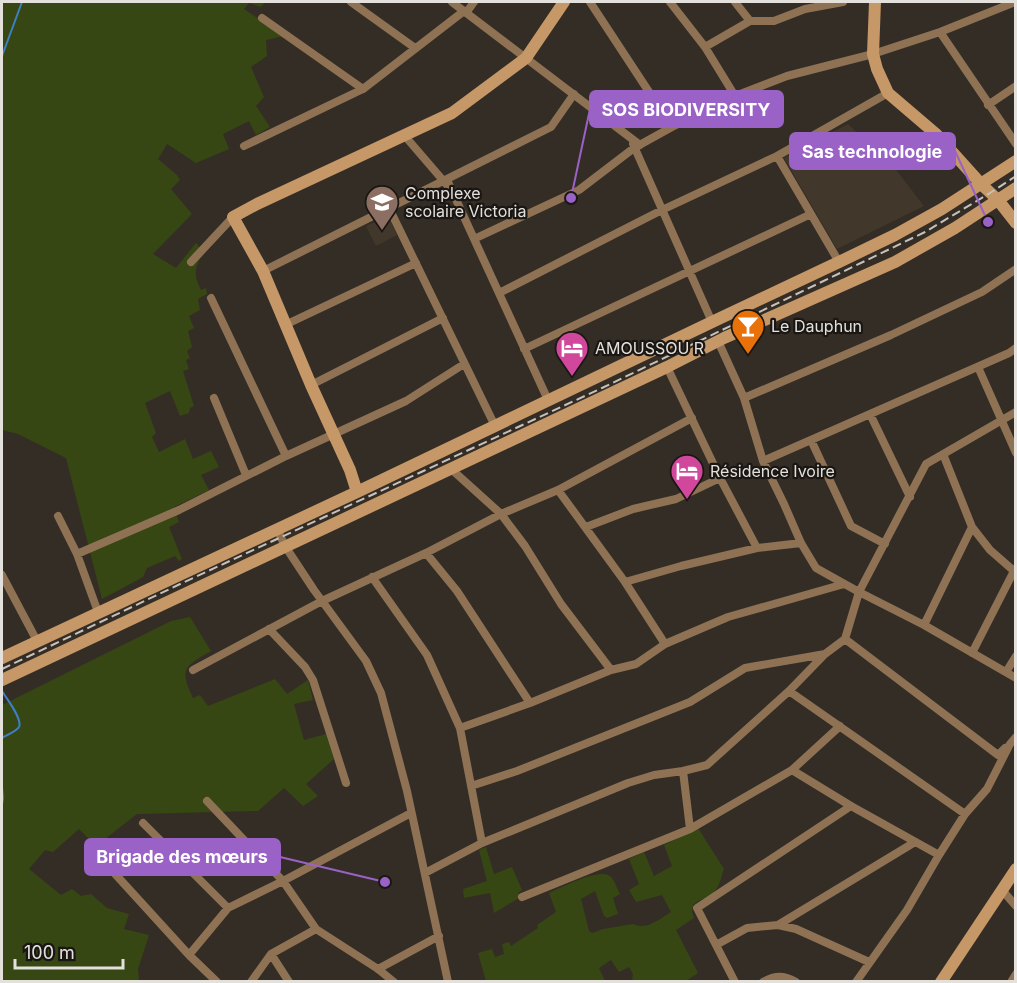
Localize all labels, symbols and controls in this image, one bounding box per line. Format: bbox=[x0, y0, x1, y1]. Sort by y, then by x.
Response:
callout: SOS BIODIVERSITY bbox=[590, 91, 783, 127]
text: SOS BIODIVERSITY bbox=[602, 99, 770, 120]
callout: Sas technologie bbox=[790, 133, 955, 169]
text: Sas technologie bbox=[802, 141, 943, 162]
place label: Complexe scolaire Victoria bbox=[405, 183, 526, 221]
school or university icon: Complexe scolaire Victoria bbox=[364, 184, 400, 231]
bar icon: Le Dauphun bbox=[730, 308, 766, 355]
place label: Le Dauphun bbox=[771, 316, 862, 336]
hotel icon: AMOUSSOU R bbox=[554, 330, 590, 377]
place label: AMOUSSOU R bbox=[595, 338, 704, 358]
hotel icon: Résidence Ivoire bbox=[669, 453, 705, 500]
place label: Résidence Ivoire bbox=[710, 461, 835, 481]
callout: Brigade des mœurs bbox=[85, 839, 280, 875]
text: Brigade des mœurs bbox=[96, 846, 268, 867]
scale bar bbox=[15, 932, 123, 970]
text: 100 m bbox=[24, 942, 75, 963]

